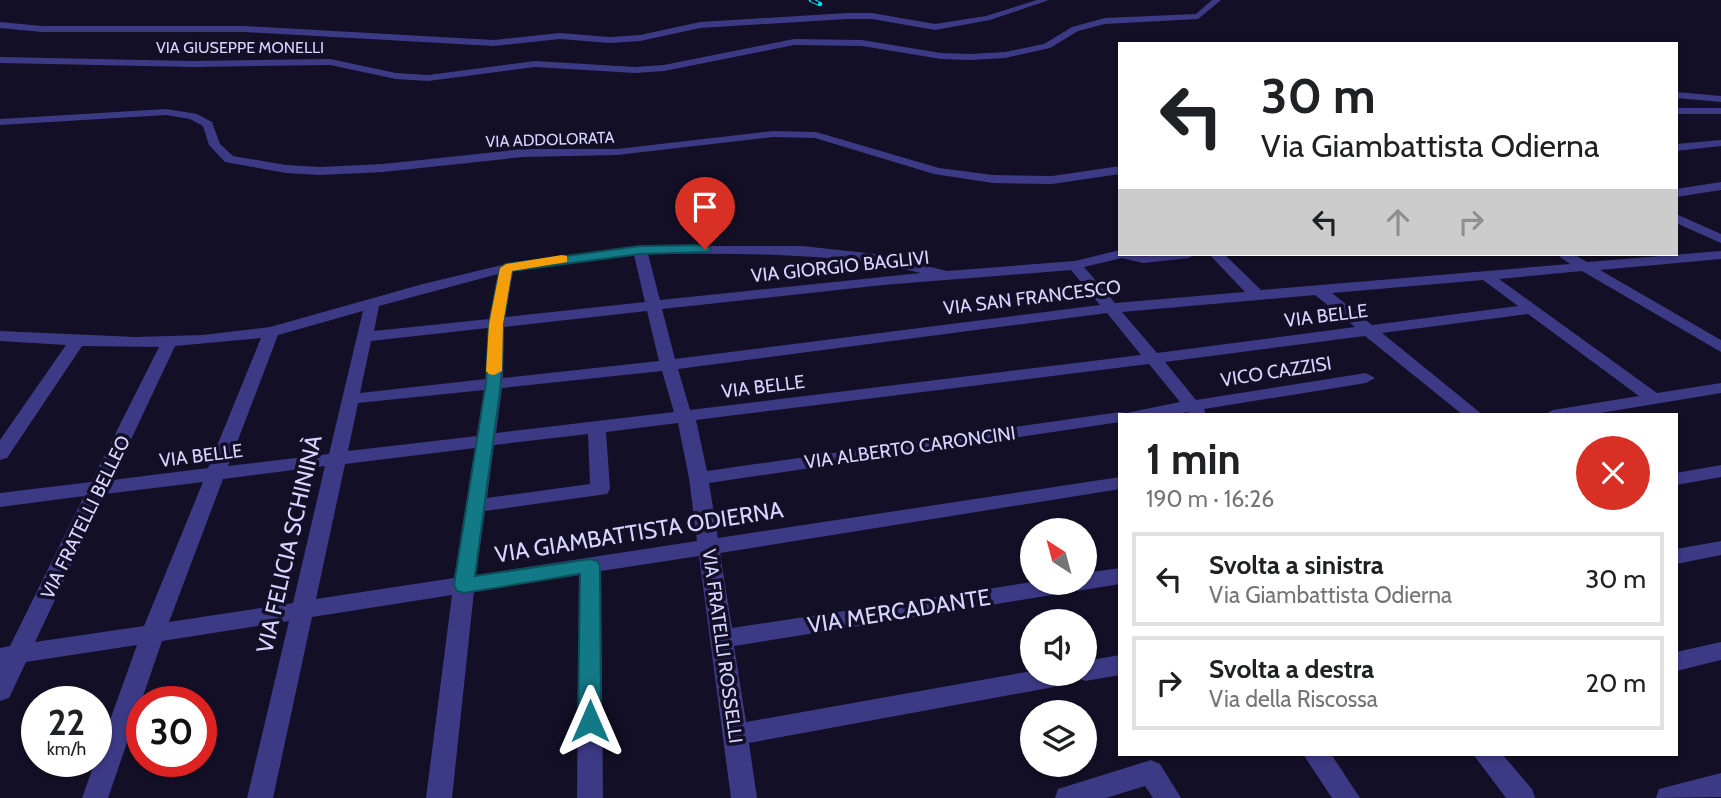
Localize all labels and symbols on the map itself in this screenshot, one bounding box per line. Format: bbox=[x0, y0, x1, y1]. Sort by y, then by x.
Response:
street label: VIA GIUSEPPE MONELLI bbox=[156, 38, 324, 57]
street label: VIA ADDOLORATA bbox=[485, 128, 615, 151]
pin bbox=[675, 177, 735, 249]
street label: VIA GIORGIO BAGLIVI bbox=[750, 246, 930, 287]
street label: VIA SAN FRANCESCO bbox=[942, 275, 1122, 320]
street label: VIA BELLE bbox=[1283, 299, 1369, 332]
street label: VICO CAZZISI bbox=[1219, 351, 1333, 392]
street label: VIA BELLE bbox=[720, 370, 806, 403]
street label: VIA ALBERTO CARONCINI bbox=[803, 421, 1017, 474]
street label: VIA FRATELLI BELLEO bbox=[36, 432, 135, 603]
street label: VIA FELICIA SCHININÀ bbox=[249, 432, 328, 656]
street label: VIA BELLE bbox=[158, 439, 244, 472]
street label: VIA GIAMBATTISTA ODIERNA bbox=[493, 495, 785, 569]
north arrow bbox=[1020, 518, 1097, 595]
street label: VIA FRATELLI ROSSELLI bbox=[697, 547, 748, 745]
street label: VIA MERCADANTE bbox=[806, 583, 992, 639]
position arrow bbox=[553, 684, 627, 758]
speed limit sign: 30 bbox=[126, 686, 217, 777]

